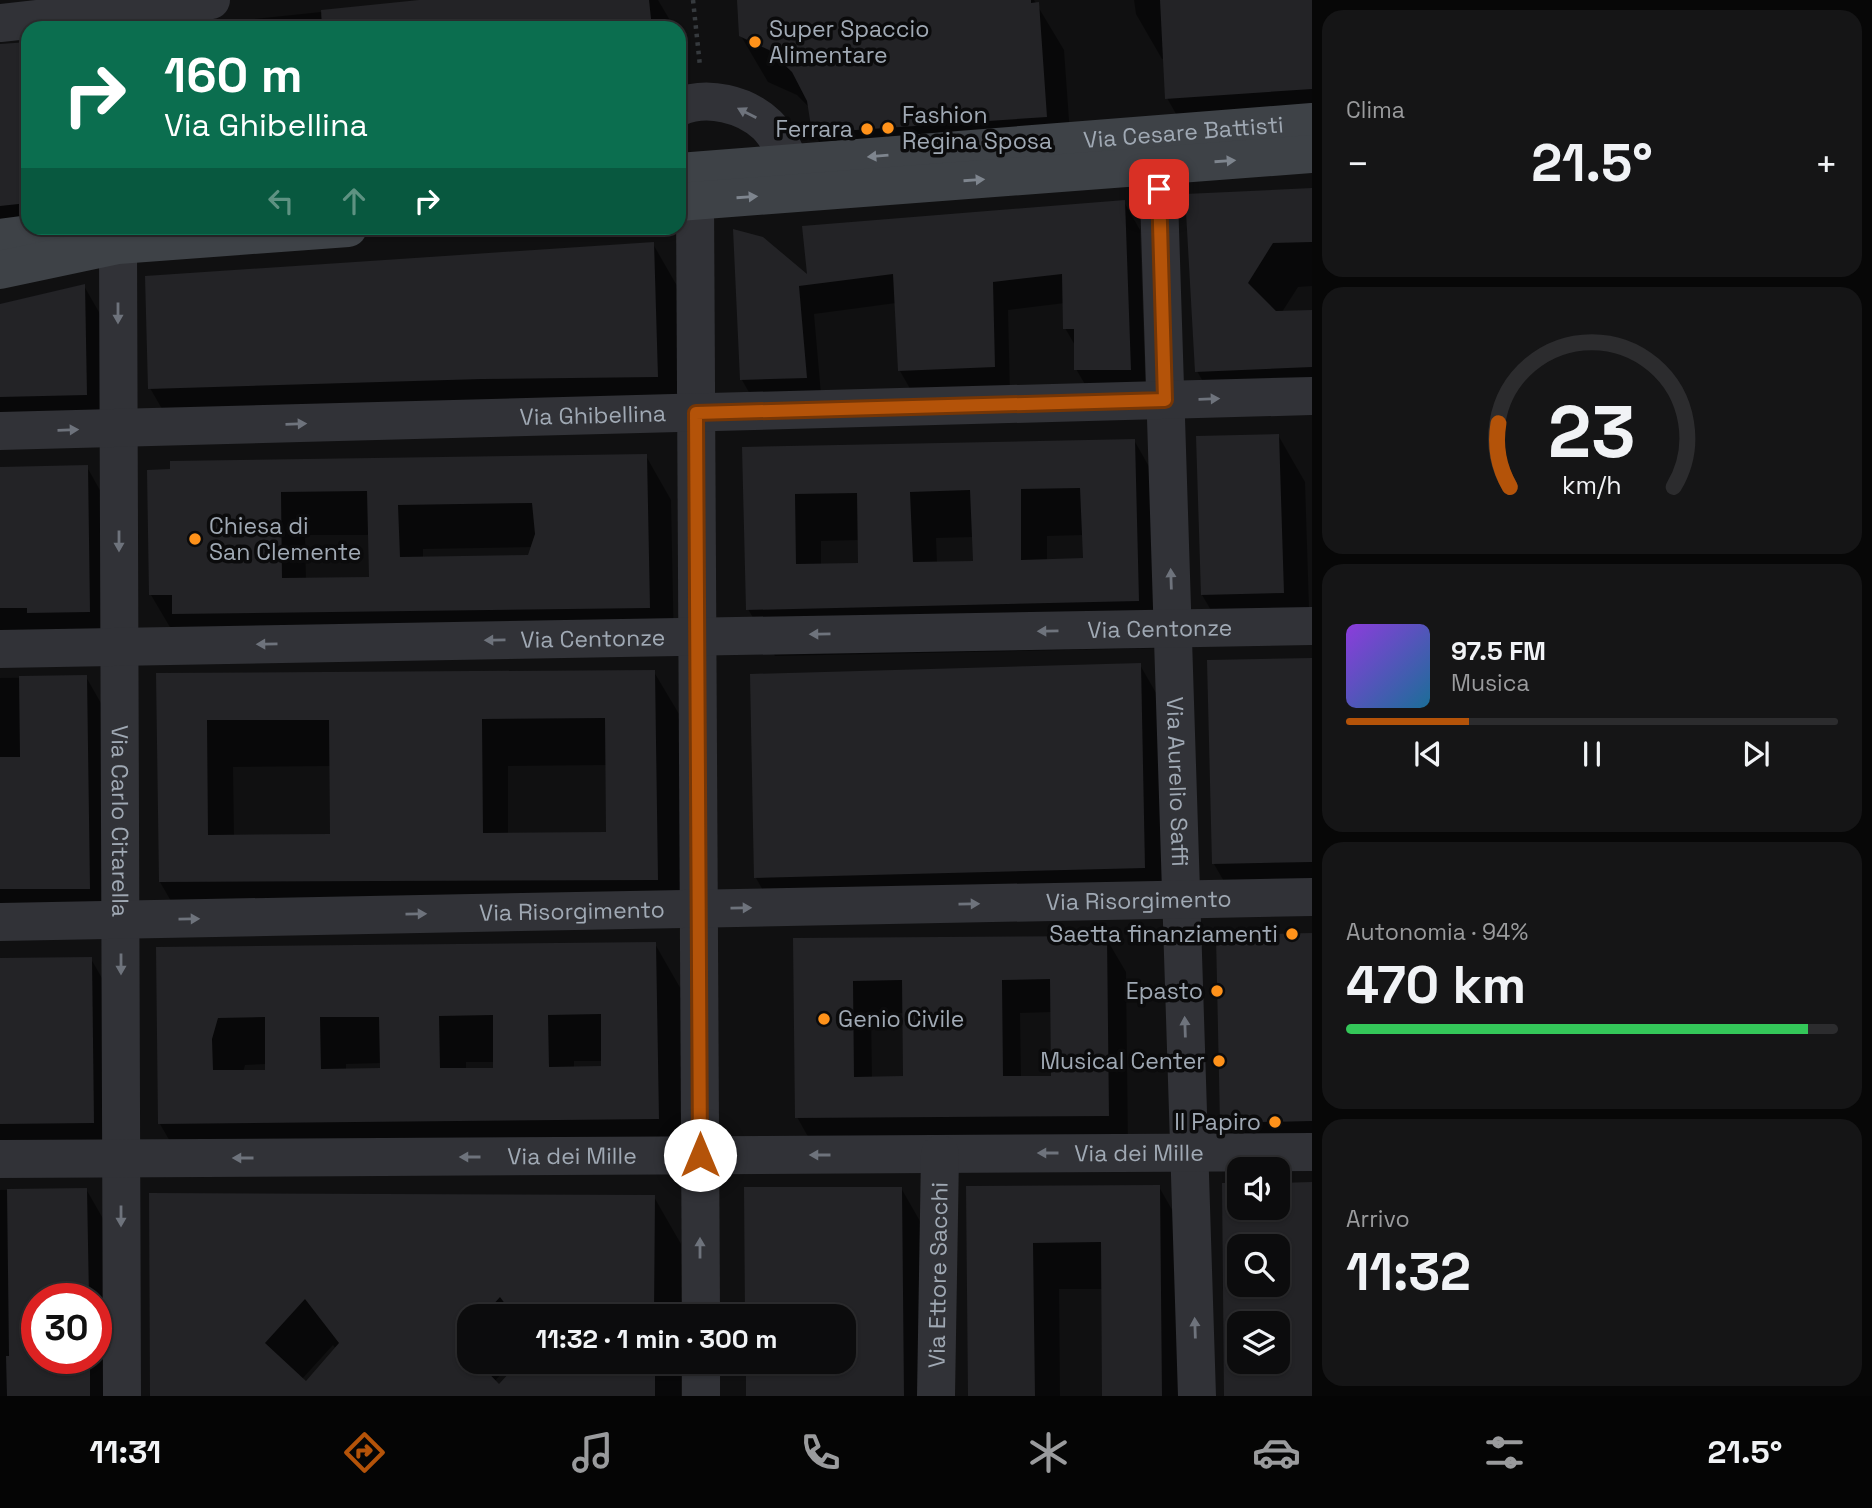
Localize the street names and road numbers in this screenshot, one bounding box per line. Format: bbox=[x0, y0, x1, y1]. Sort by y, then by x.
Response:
street label: Via Cesare Battisti bbox=[1082, 109, 1285, 155]
street label: Via Ghibellina bbox=[519, 398, 667, 432]
street label: Via Centonze bbox=[1087, 612, 1233, 645]
street label: Via Centonze bbox=[520, 622, 666, 655]
street label: Via Aurelio Saffi bbox=[1160, 696, 1195, 867]
street label: Via Carlo Citarella bbox=[105, 725, 135, 917]
street label: Via Risorgimento bbox=[1046, 884, 1232, 917]
street label: Via Risorgimento bbox=[479, 894, 665, 928]
street label: Via dei Mille bbox=[1074, 1138, 1204, 1168]
street label: Via dei Mille bbox=[507, 1141, 637, 1171]
street label: Via Ettore Sacchi bbox=[921, 1182, 955, 1368]

